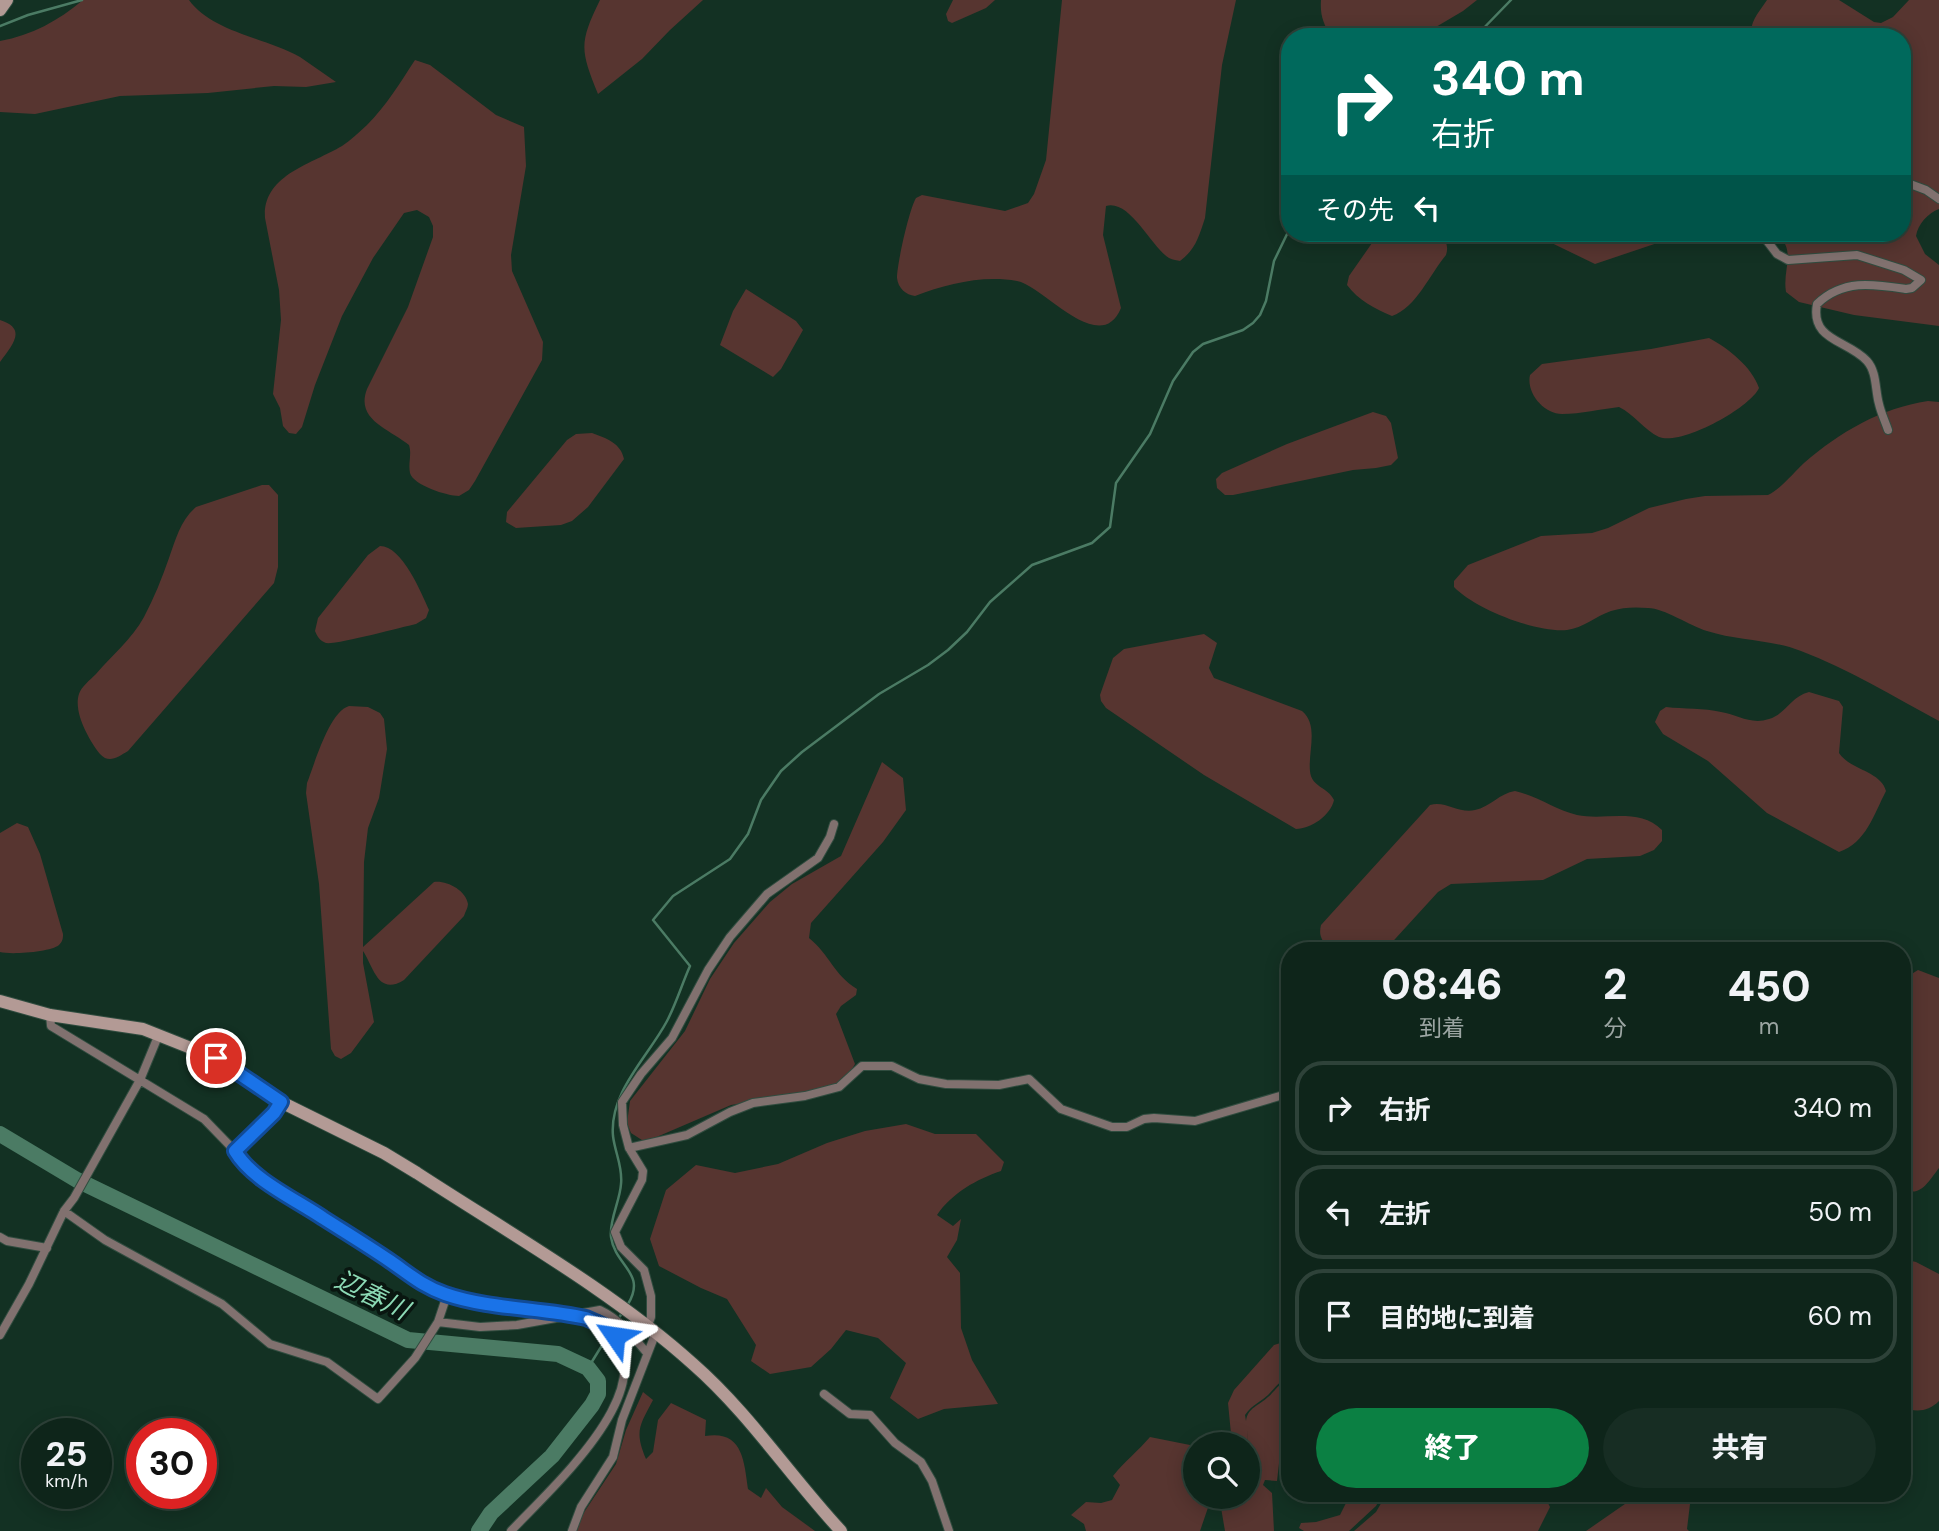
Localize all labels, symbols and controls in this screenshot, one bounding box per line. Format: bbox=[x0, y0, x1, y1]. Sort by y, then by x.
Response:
text: 340 m bbox=[1431, 46, 1585, 110]
icon: right bbox=[1316, 56, 1407, 147]
text: 右折 bbox=[1431, 113, 1495, 155]
icon: left bbox=[1408, 189, 1446, 227]
text: その先 bbox=[1316, 193, 1394, 227]
text: 08:46 bbox=[1381, 957, 1503, 1012]
text: 2 bbox=[1603, 957, 1627, 1012]
text: 450 bbox=[1727, 959, 1811, 1014]
text: m bbox=[1759, 1011, 1779, 1041]
text: 到着 bbox=[1419, 1013, 1465, 1043]
text: 分 bbox=[1604, 1013, 1627, 1043]
pin bbox=[186, 1028, 246, 1088]
icon: arrive bbox=[197, 1039, 235, 1077]
icon: right bbox=[1320, 1089, 1358, 1127]
text: 340 m bbox=[1793, 1091, 1872, 1125]
text: 右折 bbox=[1379, 1093, 1431, 1127]
icon: left bbox=[1320, 1193, 1358, 1231]
text: 50 m bbox=[1808, 1195, 1872, 1229]
text: 左折 bbox=[1379, 1197, 1431, 1231]
water label: 辺春川 bbox=[329, 1263, 417, 1329]
icon: arrive bbox=[1320, 1297, 1358, 1335]
position arrow bbox=[578, 1299, 652, 1373]
text: 60 m bbox=[1808, 1299, 1872, 1333]
text: 目的地に到着 bbox=[1379, 1301, 1535, 1335]
button: 終了 bbox=[1316, 1408, 1589, 1488]
button: 共有 bbox=[1603, 1408, 1876, 1488]
speed limit sign: 30 bbox=[126, 1418, 217, 1509]
text: 25 bbox=[46, 1431, 87, 1477]
map controls bbox=[1183, 1432, 1260, 1509]
button: search bbox=[1183, 1432, 1260, 1509]
text: km/h bbox=[45, 1469, 88, 1493]

